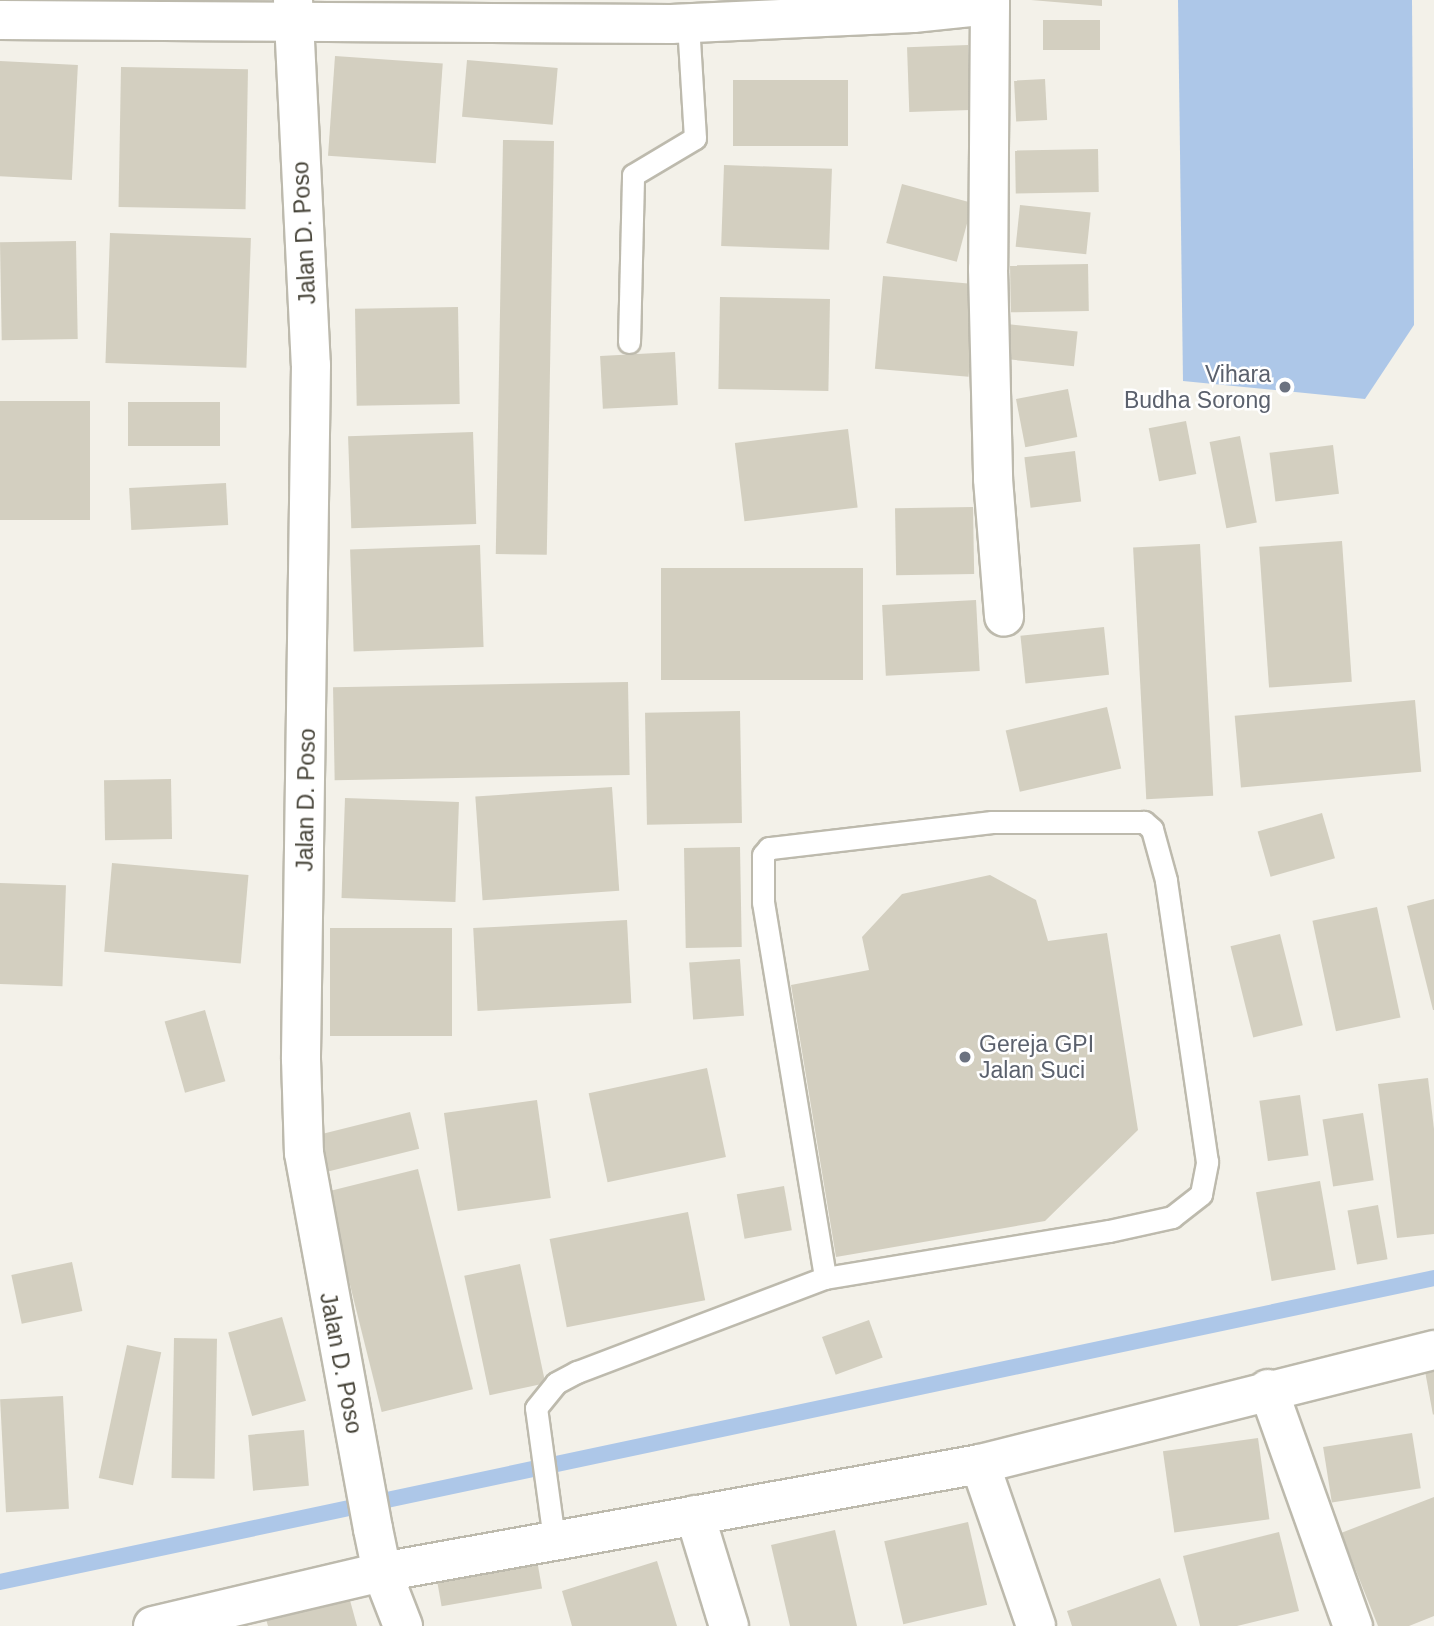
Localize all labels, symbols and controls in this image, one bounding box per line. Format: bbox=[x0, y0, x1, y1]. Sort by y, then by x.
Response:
street label: Jalan D. Poso bbox=[286, 161, 322, 305]
place label: Vihara Budha Sorong bbox=[1124, 360, 1271, 414]
marker: Vihara Budha Sorong bbox=[1277, 379, 1293, 395]
street label: Jalan D. Poso bbox=[291, 728, 321, 872]
place label: Gereja GPI Jalan Suci bbox=[979, 1030, 1094, 1084]
marker: Gereja GPI Jalan Suci bbox=[957, 1049, 973, 1065]
street label: Jalan D. Poso bbox=[314, 1290, 368, 1436]

